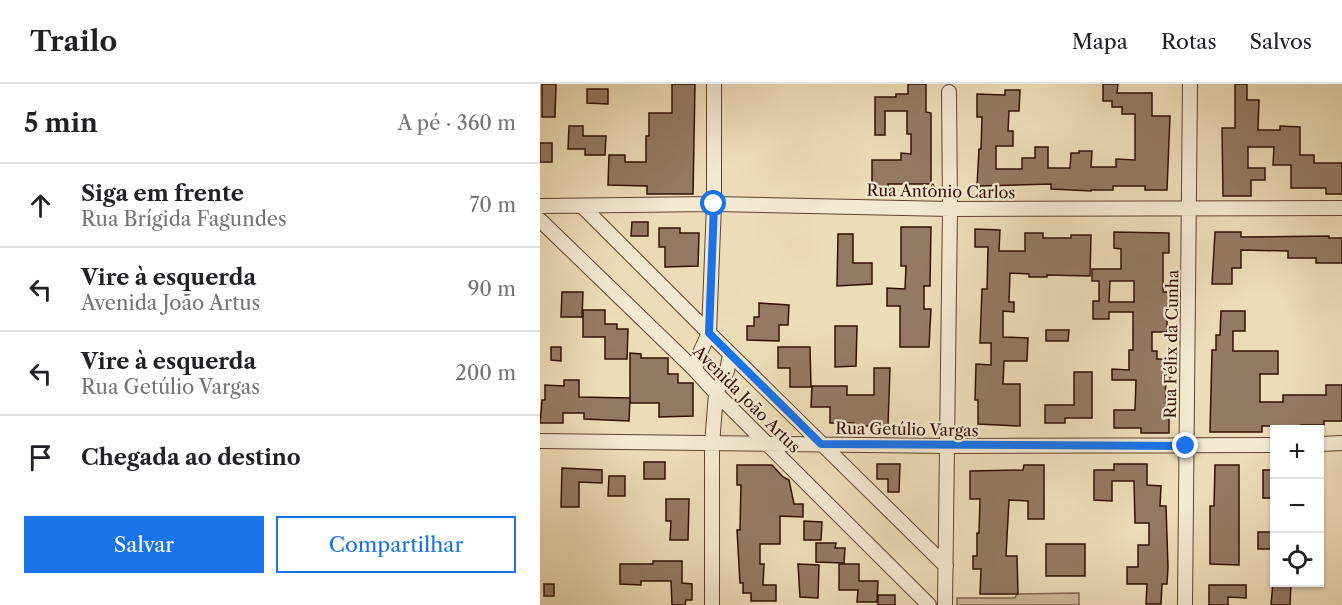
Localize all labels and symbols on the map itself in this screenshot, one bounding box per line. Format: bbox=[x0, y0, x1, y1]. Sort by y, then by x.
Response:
street label: Rua Antônio Carlos bbox=[866, 180, 1016, 202]
route start bbox=[700, 190, 726, 216]
street label: Rua Félix da Cunha bbox=[1160, 269, 1182, 419]
street label: Avenida João Artus bbox=[689, 341, 805, 457]
street label: Rua Getúlio Vargas bbox=[835, 418, 979, 440]
route end bbox=[1172, 432, 1198, 458]

